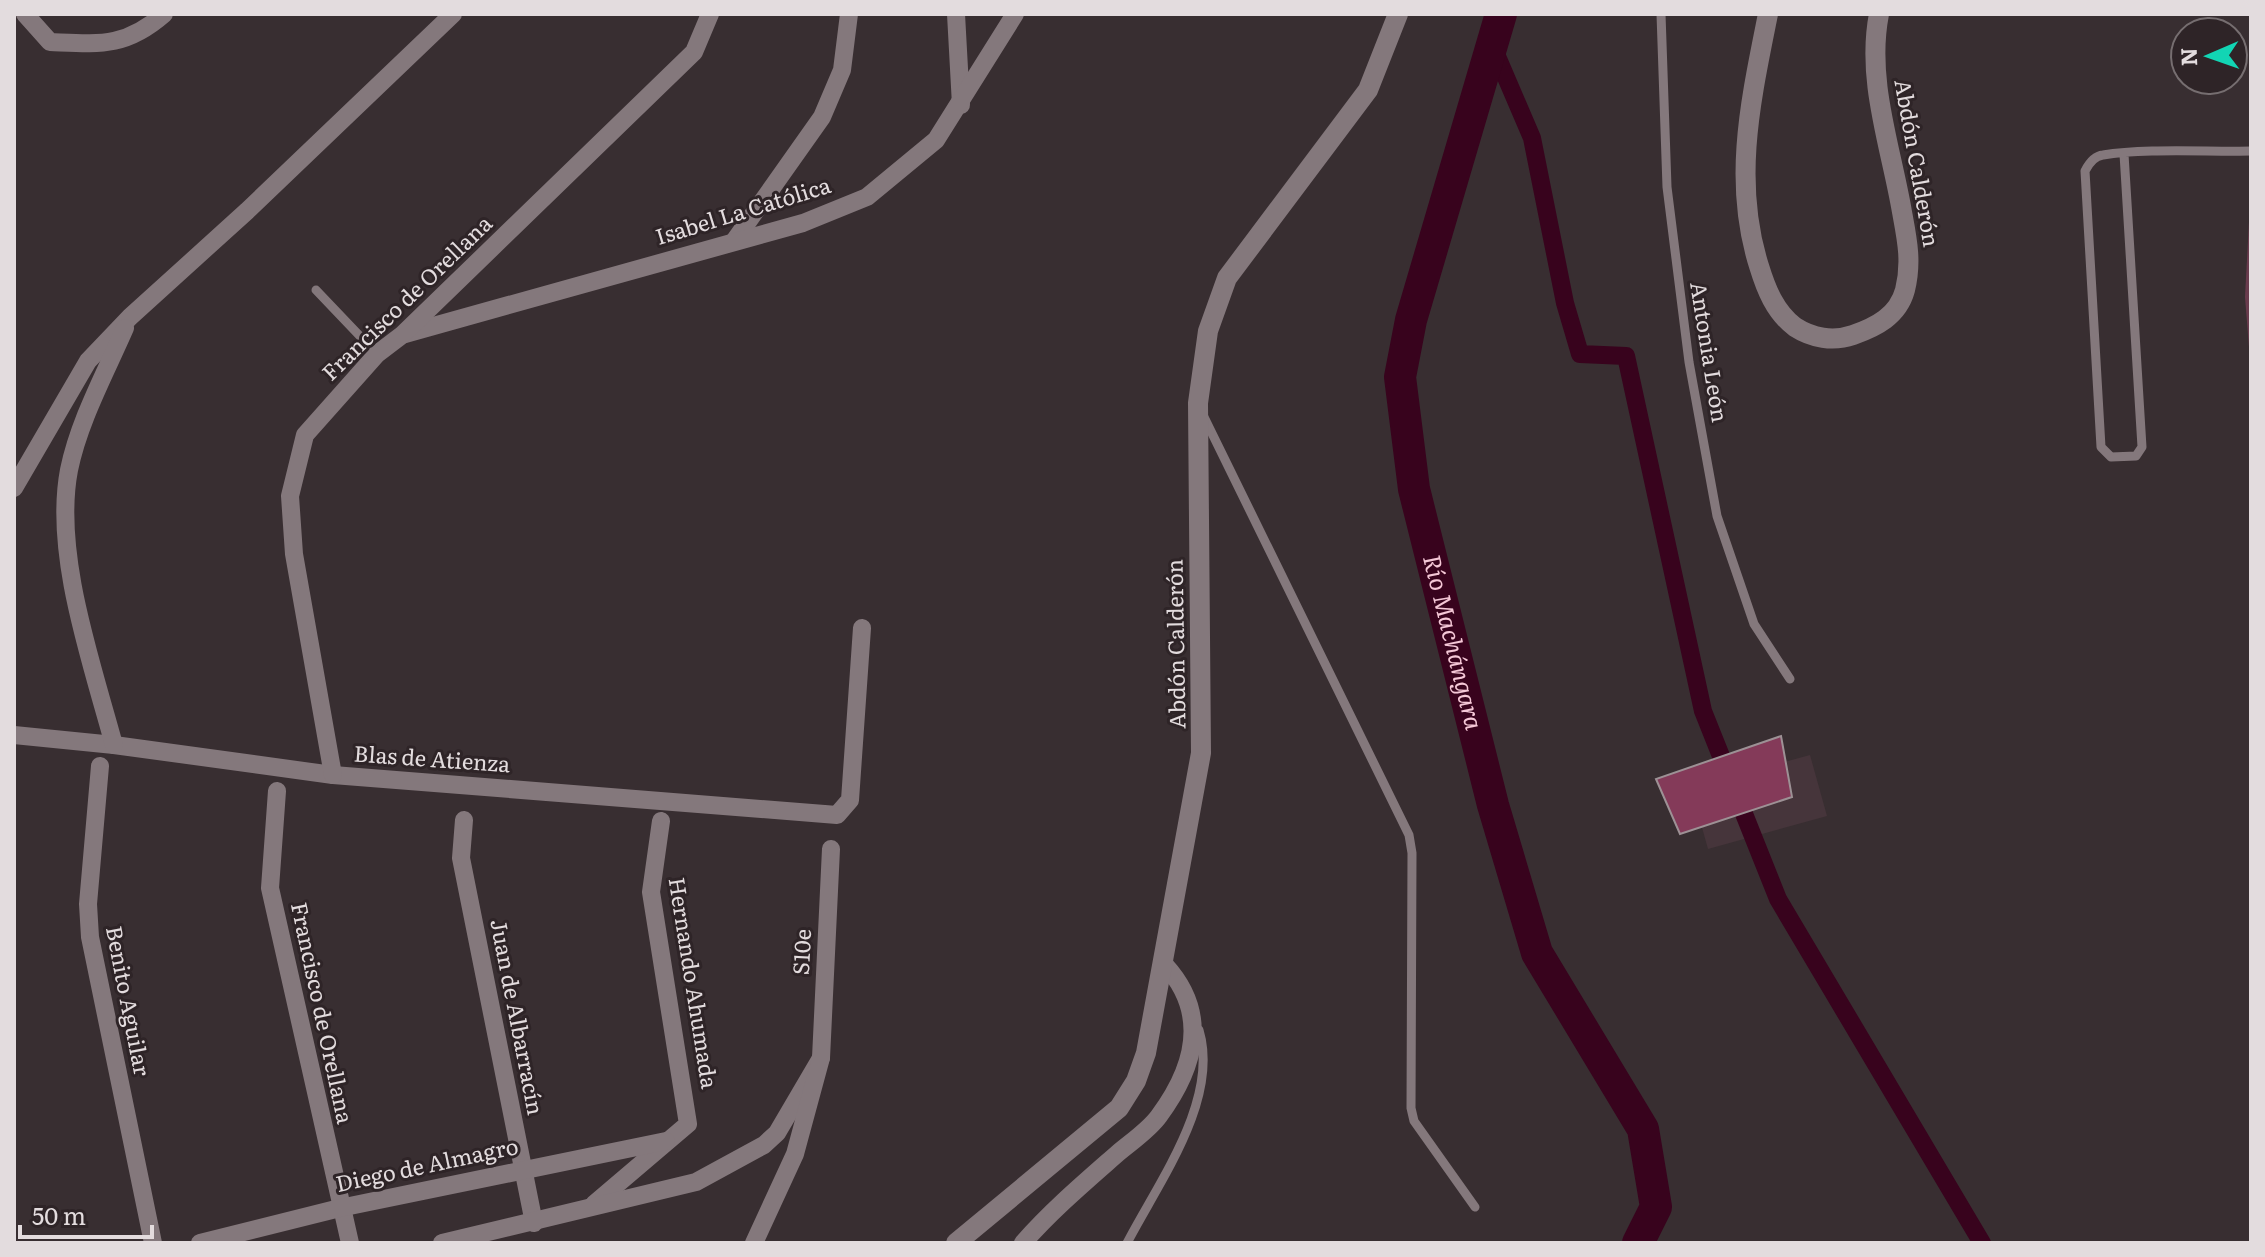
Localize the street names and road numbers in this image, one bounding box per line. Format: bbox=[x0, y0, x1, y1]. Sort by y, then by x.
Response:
street label: Abdón Calderón bbox=[1887, 76, 1949, 249]
street label: Isabel La Católica bbox=[651, 167, 834, 252]
street label: Francisco de Orellana bbox=[313, 207, 499, 387]
street label: Antonia León bbox=[1683, 279, 1738, 424]
street label: Abdón Calderón bbox=[1157, 559, 1192, 729]
street label: Blas de Atienza bbox=[353, 736, 512, 779]
street label: Hernando Ahumada bbox=[661, 875, 728, 1091]
street label: Francisco de Orellana bbox=[284, 899, 363, 1127]
street label: Juan de Albarracín bbox=[483, 916, 554, 1118]
street label: Benito Aguilar bbox=[99, 923, 160, 1079]
street label: S10e bbox=[783, 928, 818, 976]
street label: Diego de Almagro bbox=[332, 1128, 521, 1199]

